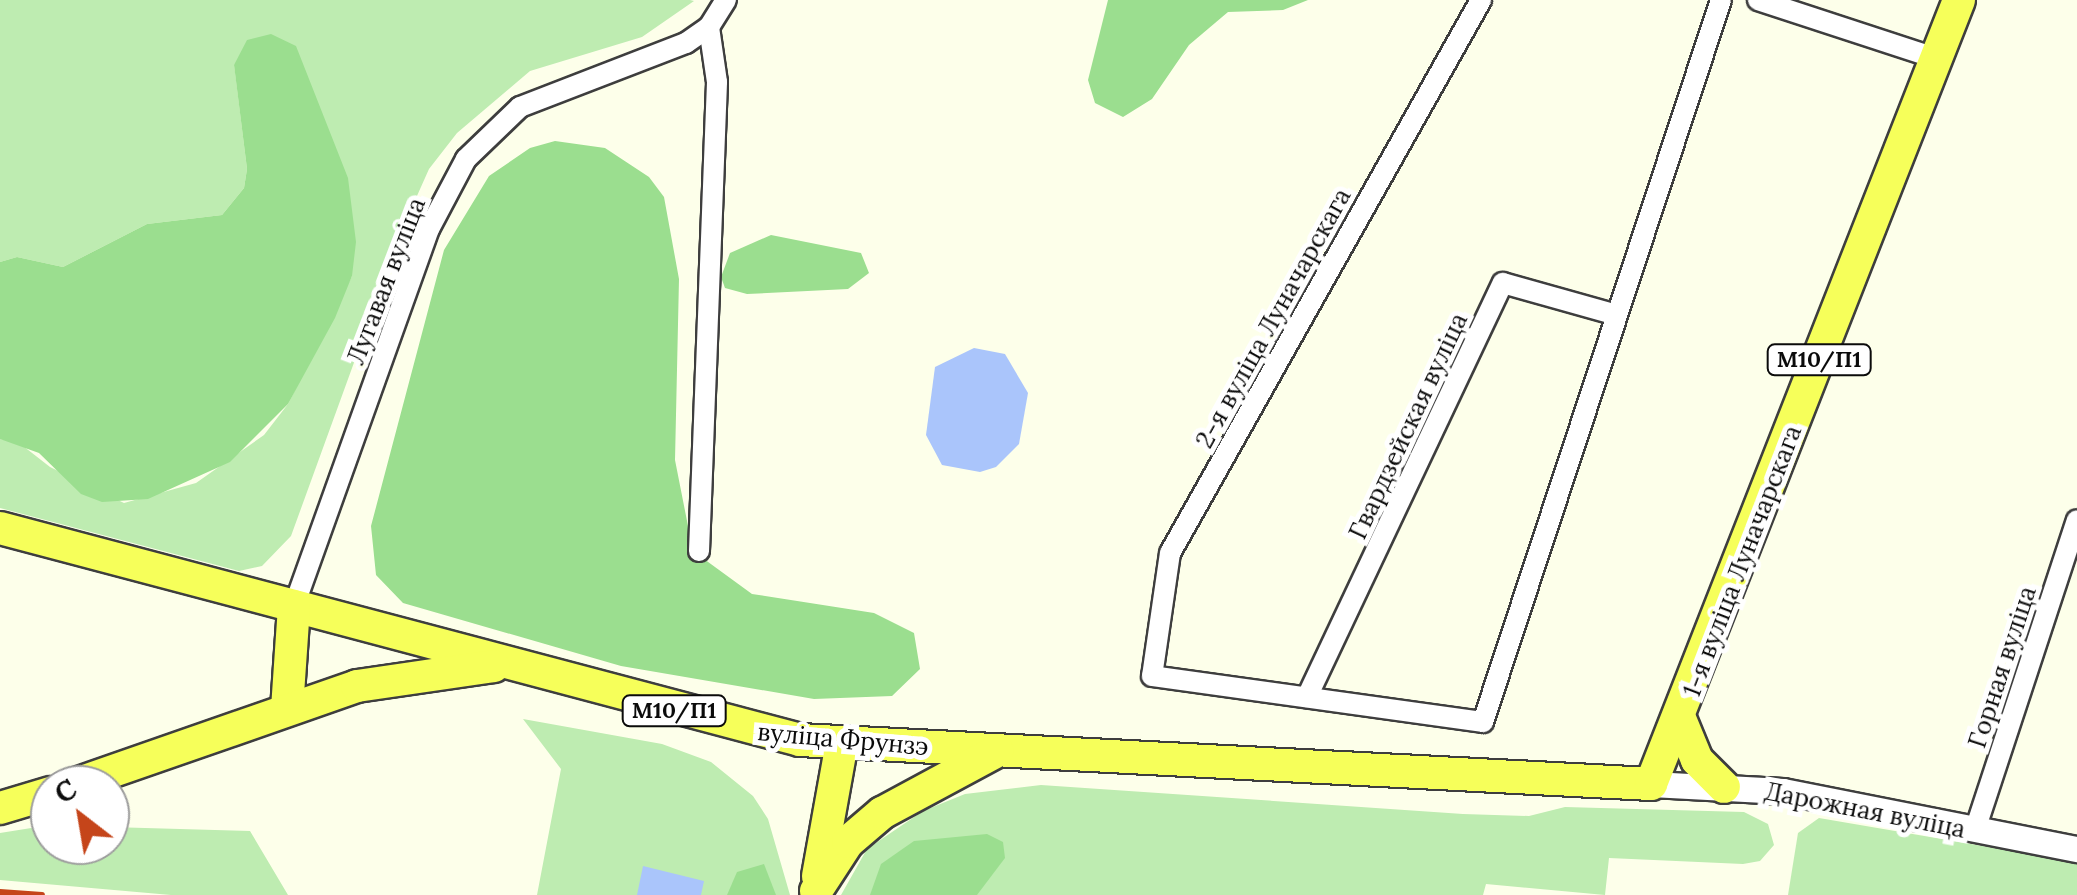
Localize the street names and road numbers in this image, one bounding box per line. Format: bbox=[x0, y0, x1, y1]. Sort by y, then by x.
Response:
street label: 2-я вуліца Луначарскага bbox=[1189, 183, 1357, 453]
street label: Лугавая вуліца bbox=[340, 193, 432, 369]
street label: Гвардзейская вуліца bbox=[1342, 308, 1474, 544]
road number: М10/П1 bbox=[1766, 343, 1872, 377]
street label: 1-я вуліца Луначарскага bbox=[1676, 421, 1808, 701]
street label: Горная вуліца bbox=[1962, 582, 2042, 752]
road number: М10/П1 bbox=[622, 694, 726, 728]
street label: вуліца Фрунзэ bbox=[756, 717, 930, 761]
street label: Дарожная вуліца bbox=[1762, 776, 1968, 844]

